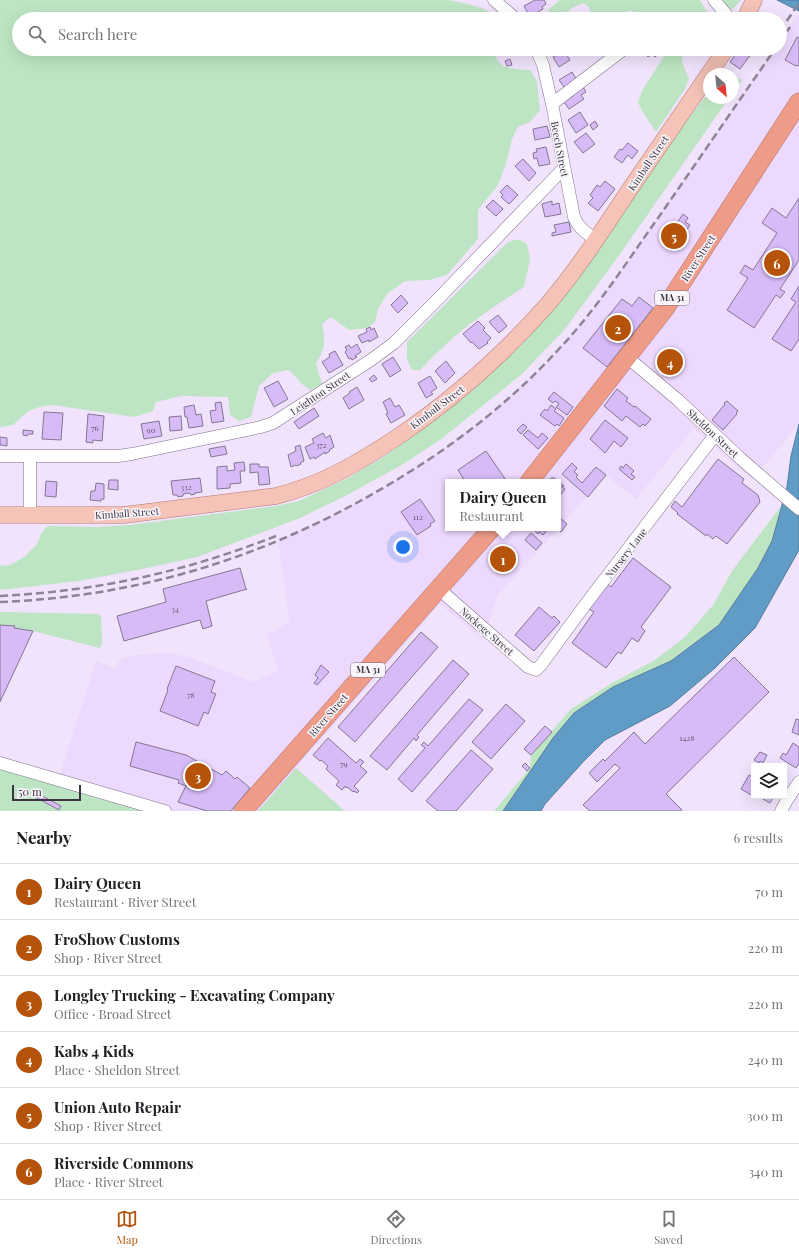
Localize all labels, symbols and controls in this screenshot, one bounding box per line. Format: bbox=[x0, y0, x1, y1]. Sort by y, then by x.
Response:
search box bbox=[12, 12, 787, 56]
icon: search bbox=[26, 23, 48, 45]
text: Search here bbox=[58, 24, 137, 44]
north arrow bbox=[703, 68, 739, 104]
street label: Beech Street bbox=[548, 120, 572, 178]
street label: Kimball Street bbox=[624, 132, 672, 193]
pin: 5 bbox=[661, 221, 687, 251]
street label: River Street bbox=[678, 232, 719, 284]
pin: 6 bbox=[764, 248, 790, 278]
road number: MA 31 bbox=[655, 291, 689, 305]
pin: 2 bbox=[605, 313, 631, 343]
pin: 4 bbox=[657, 347, 683, 377]
street label: Leighton Street bbox=[287, 368, 353, 418]
street label: Kimball Street bbox=[407, 382, 467, 432]
street label: Sheldon Street bbox=[684, 405, 742, 461]
house number: 76 bbox=[91, 422, 99, 433]
house number: 90 bbox=[147, 424, 156, 435]
house number: 372 bbox=[316, 439, 327, 450]
popup bbox=[445, 479, 561, 531]
house number: 332 bbox=[180, 481, 192, 492]
text: Dairy Queen bbox=[459, 487, 547, 507]
street label: Kimball Street bbox=[95, 504, 160, 522]
text: Restaurant bbox=[459, 507, 524, 524]
house number: 112 bbox=[413, 511, 423, 522]
street label: Nursery Lane bbox=[602, 525, 650, 581]
your location bbox=[393, 537, 413, 557]
pin: 1 bbox=[490, 544, 516, 574]
house number: 34 bbox=[171, 603, 179, 614]
street label: Nockege Street bbox=[457, 604, 517, 659]
road number: MA 31 bbox=[351, 663, 385, 677]
house number: 78 bbox=[187, 689, 195, 700]
street label: River Street bbox=[305, 690, 351, 740]
house number: 1428 bbox=[680, 732, 694, 743]
house number: 79 bbox=[340, 758, 348, 769]
pin: 3 bbox=[185, 761, 211, 791]
map controls bbox=[751, 763, 787, 799]
button: layers bbox=[751, 763, 787, 799]
scale bar bbox=[12, 783, 81, 802]
text: 50 m bbox=[18, 784, 42, 799]
text: Nearby bbox=[16, 826, 71, 848]
text: 6 results bbox=[733, 829, 783, 846]
text: Dairy Queen bbox=[54, 873, 141, 893]
text: 1 bbox=[27, 883, 31, 900]
text: 70 m bbox=[755, 883, 783, 900]
text: Restaurant · River Street bbox=[54, 893, 196, 910]
text: FroShow Customs bbox=[54, 929, 180, 949]
text: 2 bbox=[26, 939, 32, 956]
text: 220 m bbox=[748, 939, 783, 956]
text: Shop · River Street bbox=[54, 949, 162, 966]
text: Longley Trucking - Excavating Company bbox=[54, 985, 335, 1005]
text: 3 bbox=[26, 995, 32, 1012]
text: 220 m bbox=[748, 995, 783, 1012]
text: Office · Broad Street bbox=[54, 1005, 171, 1022]
text: Kabs 4 Kids bbox=[54, 1041, 134, 1061]
text: 4 bbox=[26, 1051, 32, 1068]
text: 240 m bbox=[748, 1051, 783, 1068]
text: Place · Sheldon Street bbox=[54, 1061, 180, 1078]
text: Union Auto Repair bbox=[54, 1097, 181, 1117]
text: 5 bbox=[26, 1107, 32, 1124]
text: 300 m bbox=[747, 1107, 783, 1124]
text: Shop · River Street bbox=[54, 1117, 162, 1134]
text: Riverside Commons bbox=[54, 1153, 193, 1173]
text: 6 bbox=[25, 1163, 33, 1180]
text: 340 m bbox=[748, 1163, 783, 1180]
text: Place · River Street bbox=[54, 1173, 163, 1190]
tab: Map bbox=[116, 1208, 138, 1247]
tab: Directions bbox=[370, 1208, 422, 1247]
tab: Saved bbox=[654, 1208, 683, 1247]

